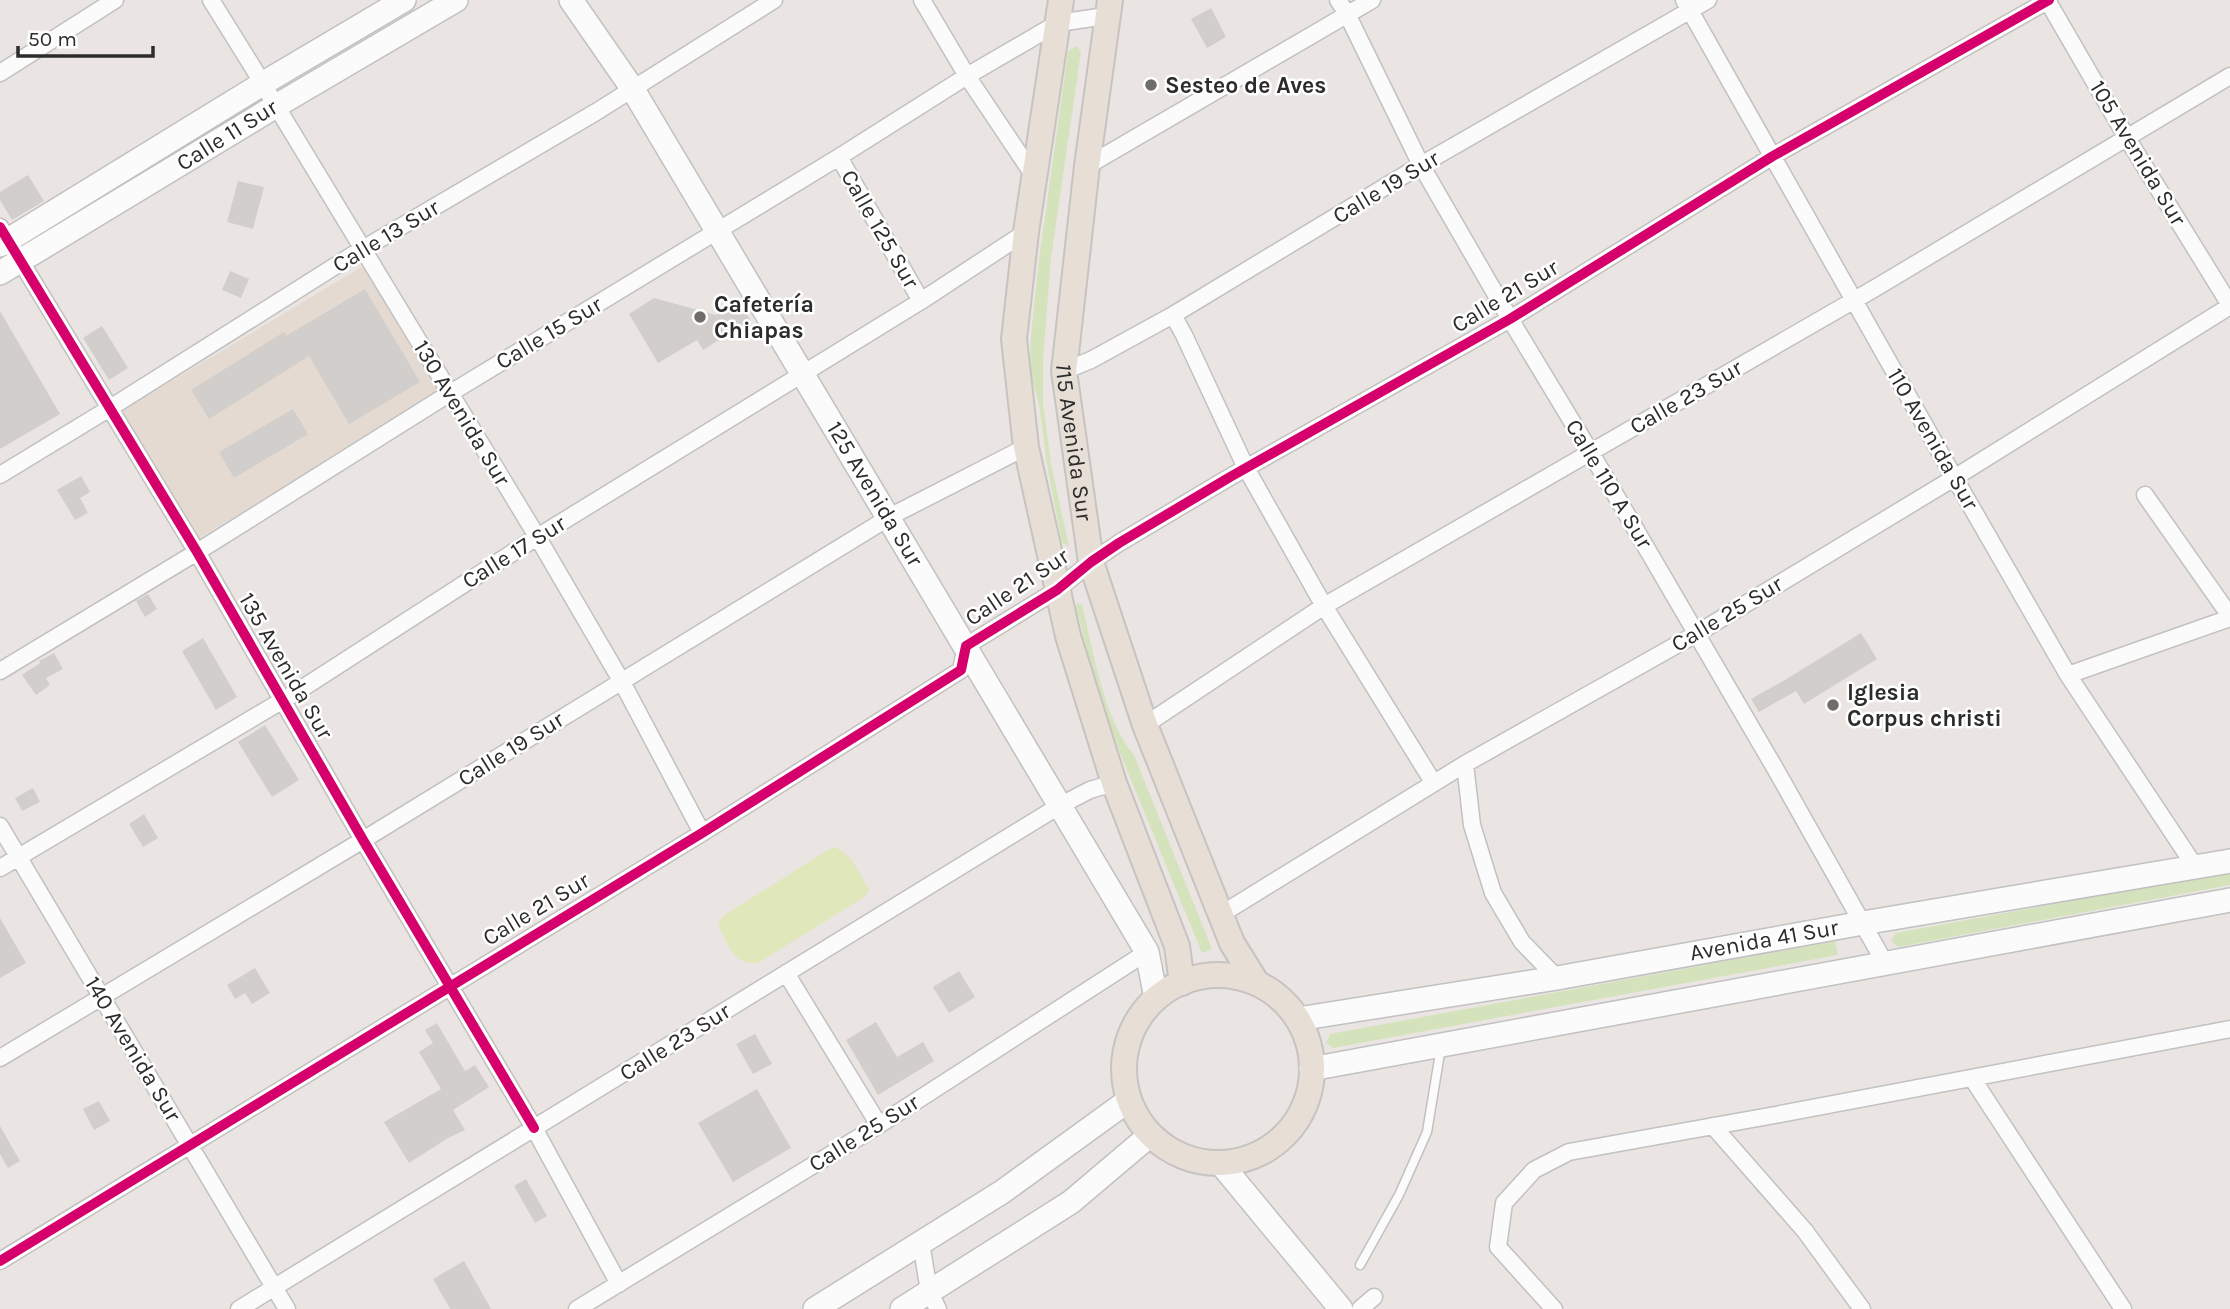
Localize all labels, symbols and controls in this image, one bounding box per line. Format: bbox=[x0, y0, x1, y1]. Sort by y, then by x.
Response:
scale bar bbox=[18, 14, 152, 58]
text: 50 m bbox=[28, 27, 77, 51]
place label: Sesteo de Aves bbox=[1165, 72, 1326, 99]
street label: 105 Avenida Sur bbox=[2084, 76, 2192, 231]
marker: Sesteo de Aves bbox=[1143, 77, 1159, 93]
street label: Calle 11 Sur bbox=[172, 93, 283, 177]
street label: Calle 19 Sur bbox=[1328, 144, 1445, 229]
street label: Calle 125 Sur bbox=[835, 165, 925, 294]
street label: Calle 13 Sur bbox=[328, 193, 445, 278]
street label: Calle 21 Sur bbox=[1447, 253, 1564, 338]
street label: Calle 15 Sur bbox=[491, 290, 608, 375]
place label: Cafetería Chiapas bbox=[714, 291, 814, 344]
marker: Cafetería Chiapas bbox=[692, 309, 708, 325]
street label: 130 Avenida Sur bbox=[408, 335, 516, 491]
street label: Calle 23 Sur bbox=[1625, 354, 1748, 440]
street label: 115 Avenida Sur bbox=[1051, 362, 1099, 523]
street label: 110 Avenida Sur bbox=[1882, 363, 1985, 515]
street label: Calle 110 A Sur bbox=[1560, 414, 1659, 554]
street label: 125 Avenida Sur bbox=[821, 417, 929, 572]
street label: Calle 17 Sur bbox=[457, 509, 571, 594]
street label: Calle 21 Sur bbox=[960, 542, 1075, 632]
street label: Calle 25 Sur bbox=[1667, 570, 1788, 658]
street label: 135 Avenida Sur bbox=[233, 588, 339, 744]
place label: Iglesia Corpus christi bbox=[1847, 679, 2002, 732]
marker: Iglesia Corpus christi bbox=[1825, 697, 1841, 713]
street label: Calle 19 Sur bbox=[453, 706, 569, 792]
street label: Calle 21 Sur bbox=[478, 866, 595, 951]
street label: Avenida 41 Sur bbox=[1687, 914, 1841, 966]
street label: 140 Avenida Sur bbox=[79, 972, 187, 1127]
street label: Calle 23 Sur bbox=[615, 997, 736, 1087]
street label: Calle 25 Sur bbox=[804, 1088, 925, 1178]

